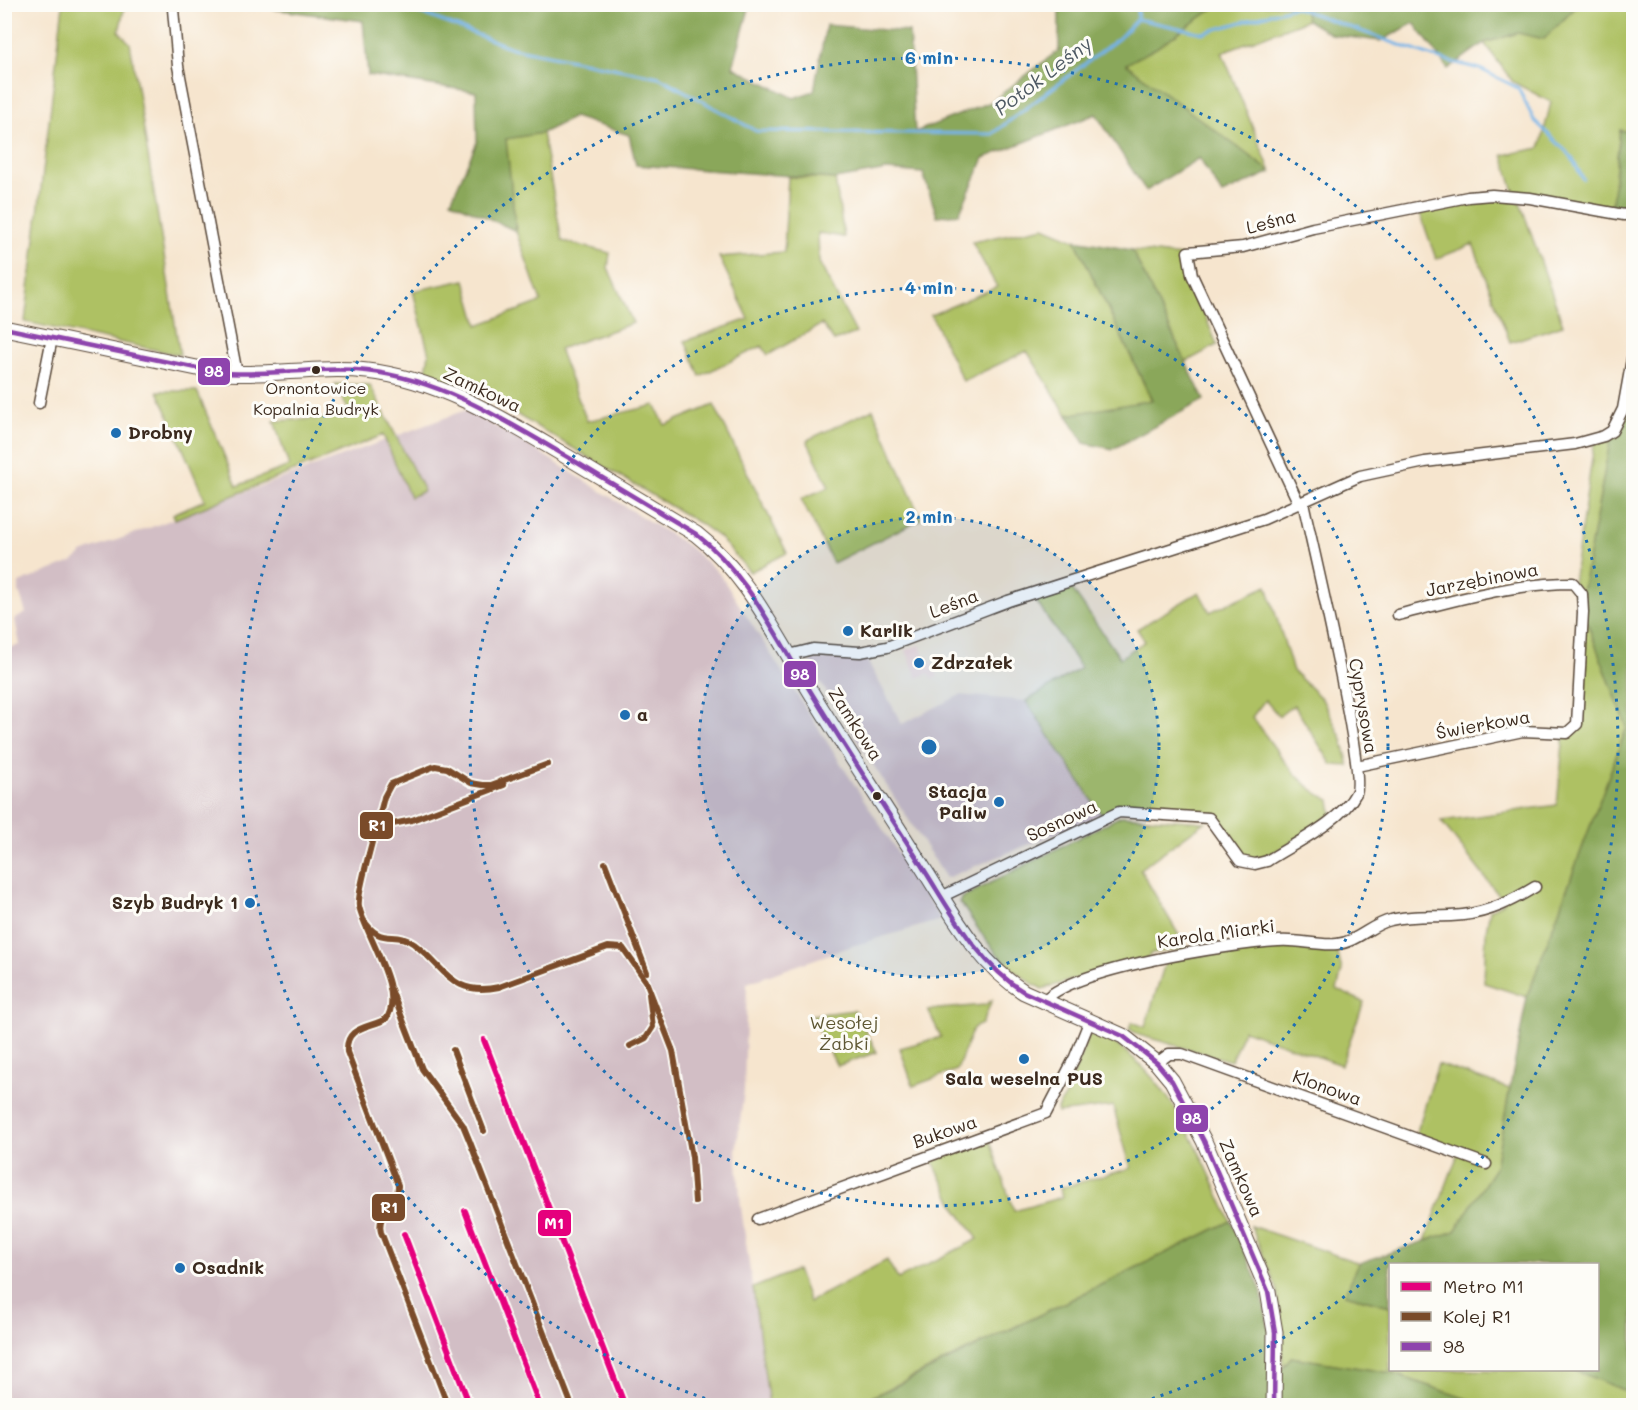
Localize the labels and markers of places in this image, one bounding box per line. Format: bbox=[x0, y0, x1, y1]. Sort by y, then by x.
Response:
marker: Ornontowice Kopalnia Budryk bbox=[310, 364, 322, 376]
place label: Ornontowice Kopalnia Budryk bbox=[253, 377, 379, 419]
place label: Drobny bbox=[128, 420, 193, 444]
marker: Drobny bbox=[109, 426, 123, 440]
place label: Karlik bbox=[860, 618, 913, 642]
marker: Karlik bbox=[841, 624, 855, 638]
place label: Zdrzałek bbox=[931, 650, 1013, 674]
marker: Zdrzałek bbox=[912, 656, 926, 670]
place label: a bbox=[637, 702, 648, 726]
marker: a bbox=[618, 708, 632, 722]
centre of rings bbox=[919, 737, 939, 757]
place label: Stacja Paliw bbox=[928, 779, 987, 824]
unlabelled marker bbox=[871, 790, 883, 802]
marker: Stacja Paliw bbox=[992, 795, 1006, 809]
place label: Szyb Budryk 1 bbox=[112, 890, 238, 914]
marker: Szyb Budryk 1 bbox=[243, 896, 257, 910]
marker: Sala weselna PUS bbox=[1017, 1052, 1031, 1066]
place label: Sala weselna PUS bbox=[945, 1066, 1103, 1090]
place label: Osadnik bbox=[192, 1255, 264, 1279]
marker: Osadnik bbox=[173, 1261, 187, 1275]

